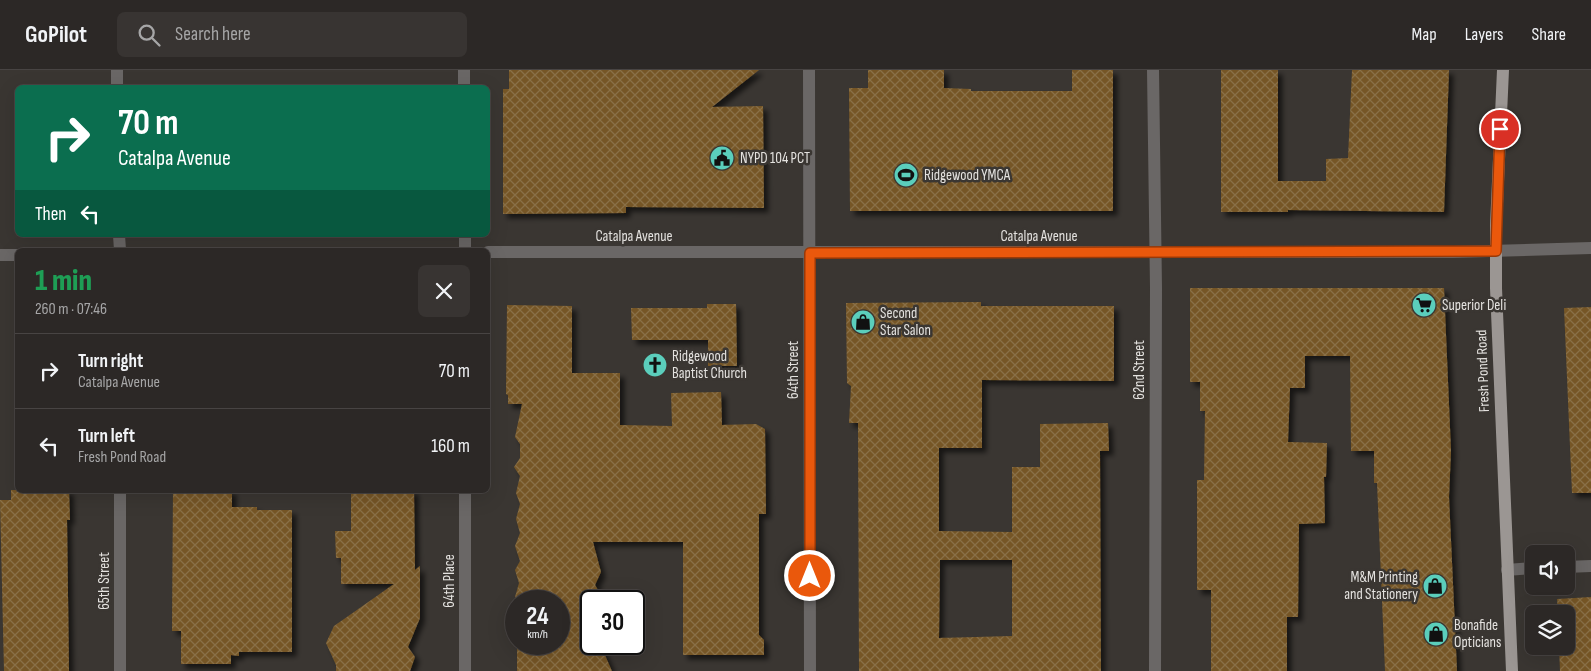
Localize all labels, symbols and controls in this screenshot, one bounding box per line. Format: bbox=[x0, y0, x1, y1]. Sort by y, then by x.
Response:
search box bbox=[117, 12, 467, 57]
text: GoPilot bbox=[25, 20, 87, 49]
icon: search bbox=[135, 21, 163, 49]
text: Search here bbox=[175, 23, 251, 46]
text: Map bbox=[1412, 24, 1437, 45]
text: Layers bbox=[1465, 24, 1504, 45]
text: Share bbox=[1532, 24, 1566, 45]
text: 70 m bbox=[118, 102, 178, 145]
icon: right bbox=[35, 105, 100, 170]
pin bbox=[1479, 108, 1521, 150]
icon: arrive bbox=[1486, 115, 1514, 143]
text: Catalpa Avenue bbox=[118, 145, 231, 172]
public building icon: NYPD 104 PCT bbox=[709, 145, 735, 171]
place label: NYPD 104 PCT bbox=[740, 149, 810, 168]
sports icon: Ridgewood YMCA bbox=[893, 162, 919, 188]
place label: Ridgewood YMCA bbox=[924, 166, 1011, 185]
icon: left bbox=[76, 200, 104, 228]
text: Then bbox=[35, 203, 66, 226]
street label: Catalpa Avenue bbox=[596, 227, 672, 246]
street label: Catalpa Avenue bbox=[1001, 227, 1077, 246]
text: 1 min bbox=[35, 263, 92, 299]
button: close bbox=[418, 265, 470, 317]
supermarket icon: Superior Deli bbox=[1411, 292, 1437, 318]
place label: Superior Deli bbox=[1442, 296, 1506, 315]
text: 260 m · 07:46 bbox=[35, 300, 107, 319]
place label: Second Star Salon bbox=[880, 304, 931, 340]
shop icon: Second Star Salon bbox=[850, 309, 876, 335]
street label: Fresh Pond Road bbox=[1472, 329, 1494, 413]
street label: 62nd Street bbox=[1130, 340, 1149, 400]
street label: 64th Street bbox=[784, 341, 803, 399]
place label: Ridgewood Baptist Church bbox=[672, 347, 747, 383]
text: Turn right bbox=[78, 350, 143, 373]
church icon: Ridgewood Baptist Church bbox=[642, 352, 668, 378]
icon: right bbox=[35, 357, 63, 385]
text: 70 m bbox=[439, 360, 470, 383]
text: Catalpa Avenue bbox=[78, 373, 160, 392]
text: Turn left bbox=[78, 425, 135, 448]
icon: left bbox=[35, 432, 63, 460]
text: 160 m bbox=[431, 435, 470, 458]
text: Fresh Pond Road bbox=[78, 448, 166, 467]
map controls bbox=[1525, 545, 1575, 655]
button: sound bbox=[1525, 545, 1575, 595]
position arrow bbox=[783, 549, 835, 601]
street label: 65th Street bbox=[95, 552, 114, 610]
street label: 64th Place bbox=[440, 554, 459, 608]
place label: M&M Printing and Stationery bbox=[1344, 568, 1418, 604]
shop icon: M&M Printing and Stationery bbox=[1422, 573, 1448, 599]
speed limit sign: 30 bbox=[580, 590, 645, 655]
text: 24 bbox=[526, 601, 549, 632]
button: layers bbox=[1525, 605, 1575, 655]
place label: Bonafide Opticians bbox=[1454, 616, 1501, 652]
shop icon: Bonafide Opticians bbox=[1423, 621, 1449, 647]
text: km/h bbox=[527, 627, 548, 642]

